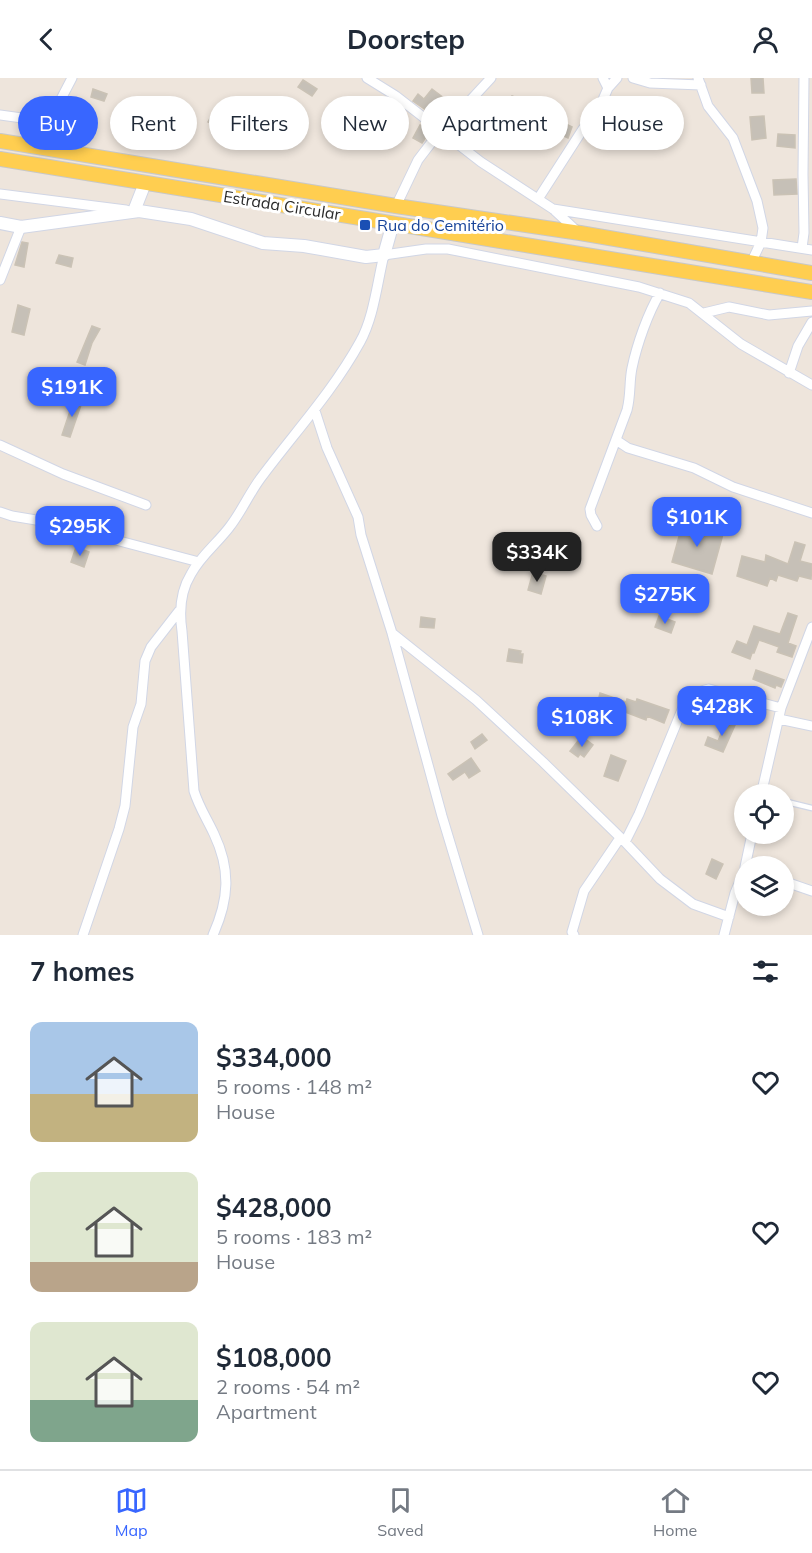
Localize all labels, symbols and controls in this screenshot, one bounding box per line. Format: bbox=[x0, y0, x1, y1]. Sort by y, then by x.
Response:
text: Doorstep bbox=[347, 22, 465, 56]
icon: back bbox=[30, 23, 63, 56]
icon: person bbox=[749, 23, 782, 56]
chip: Buy bbox=[18, 96, 98, 150]
chip: Rent bbox=[110, 96, 197, 150]
chip: Filters bbox=[209, 96, 309, 150]
chip: New bbox=[321, 96, 409, 150]
chip: Apartment bbox=[421, 96, 568, 150]
chip: House bbox=[580, 96, 684, 150]
street label: Estrada Circular bbox=[222, 186, 342, 224]
place label: Rua do Cemitério bbox=[377, 215, 504, 235]
marker: Rua do Cemitério bbox=[358, 218, 372, 232]
pin: $191K bbox=[30, 367, 114, 418]
text: $191K bbox=[41, 374, 103, 399]
pin: $101K bbox=[655, 497, 739, 548]
text: $101K bbox=[666, 504, 728, 529]
pin: $295K bbox=[38, 506, 122, 557]
text: $295K bbox=[49, 513, 111, 538]
pin: $334K bbox=[495, 532, 579, 583]
text: $334K bbox=[506, 539, 568, 564]
pin: $275K bbox=[623, 574, 707, 625]
text: $275K bbox=[634, 581, 696, 606]
pin: $428K bbox=[680, 686, 764, 737]
text: $428K bbox=[691, 693, 753, 718]
pin: $108K bbox=[540, 697, 624, 748]
text: $108K bbox=[551, 704, 613, 729]
map controls bbox=[734, 784, 794, 916]
button: locate bbox=[734, 784, 794, 844]
button: layers bbox=[734, 856, 794, 916]
text: 7 homes bbox=[30, 955, 134, 988]
icon: filters bbox=[749, 955, 782, 988]
text: $334,000 bbox=[216, 1041, 332, 1074]
icon: home bbox=[78, 1046, 150, 1118]
icon: heart bbox=[749, 1066, 782, 1099]
text: 5 rooms · 148 m² bbox=[216, 1074, 372, 1099]
text: House bbox=[216, 1099, 275, 1124]
text: $428,000 bbox=[216, 1191, 332, 1224]
icon: home bbox=[78, 1196, 150, 1268]
icon: heart bbox=[749, 1216, 782, 1249]
text: 5 rooms · 183 m² bbox=[216, 1224, 372, 1249]
text: House bbox=[216, 1249, 275, 1274]
text: $108,000 bbox=[216, 1341, 332, 1374]
icon: home bbox=[78, 1346, 150, 1418]
icon: heart bbox=[749, 1366, 782, 1399]
text: 2 rooms · 54 m² bbox=[216, 1374, 360, 1399]
text: Apartment bbox=[216, 1399, 317, 1424]
tab: Map bbox=[115, 1484, 148, 1540]
tab: Saved bbox=[377, 1484, 423, 1540]
tab: Home bbox=[653, 1484, 697, 1540]

